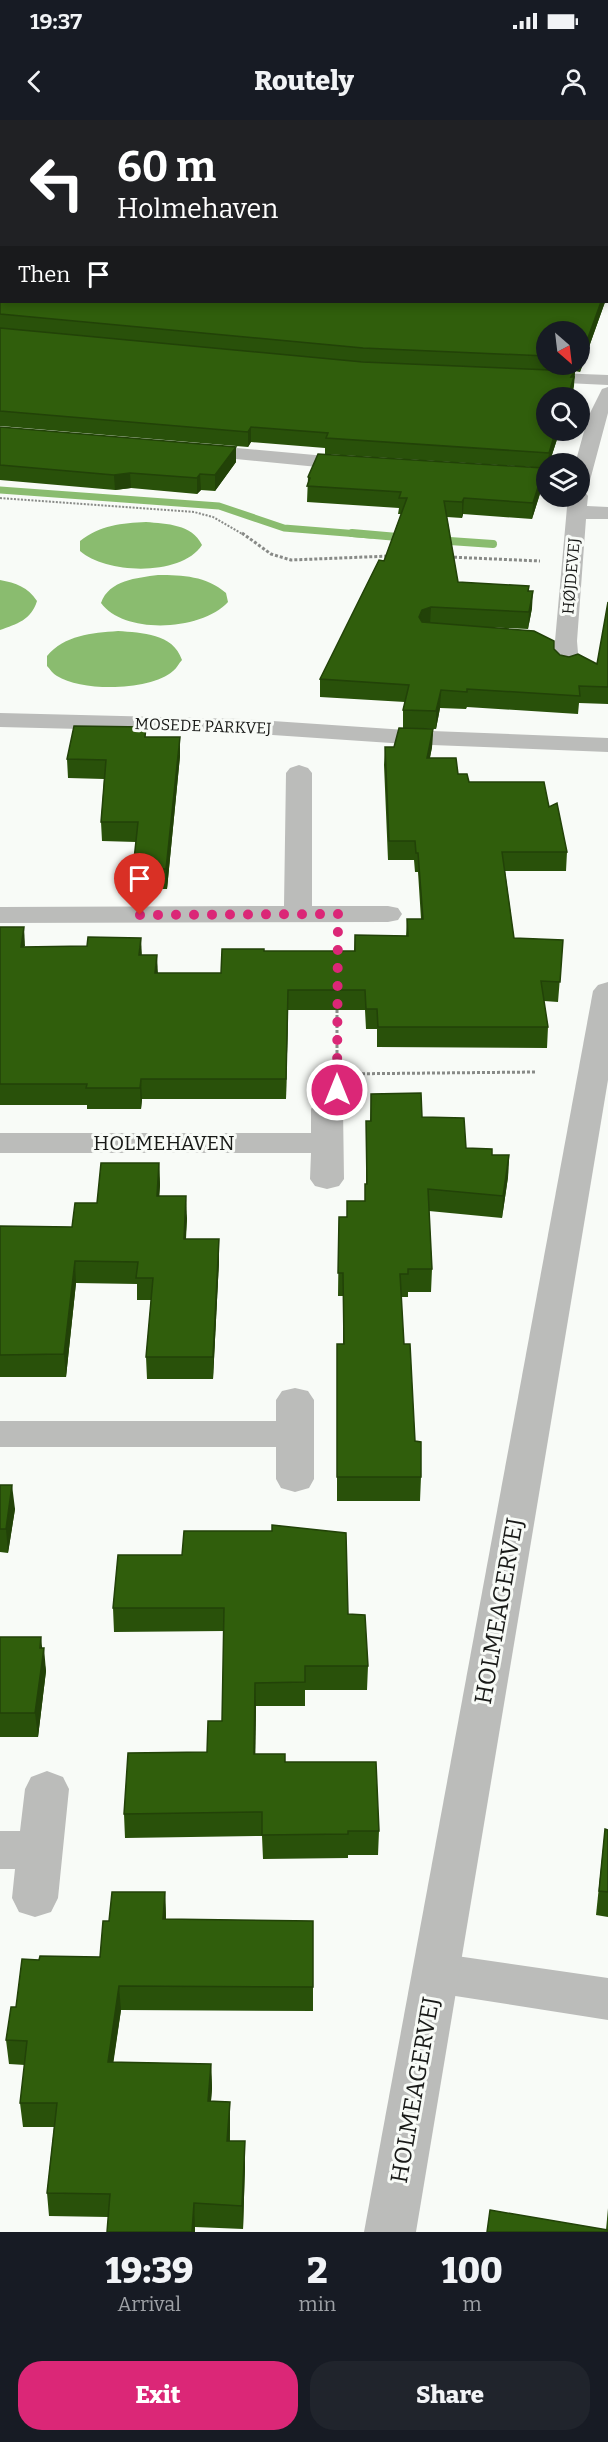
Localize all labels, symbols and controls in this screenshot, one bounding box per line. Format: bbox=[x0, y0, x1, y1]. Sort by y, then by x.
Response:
text: 19:37 bbox=[30, 8, 82, 35]
icon: back bbox=[18, 65, 51, 98]
text: Routely bbox=[254, 65, 354, 97]
icon: person bbox=[557, 65, 590, 98]
text: 60 m bbox=[117, 142, 216, 192]
icon: left bbox=[18, 144, 96, 222]
text: Holmehaven bbox=[117, 193, 278, 225]
icon: arrive bbox=[82, 258, 115, 291]
text: Then bbox=[18, 261, 70, 288]
north arrow bbox=[536, 321, 590, 375]
map controls bbox=[536, 321, 590, 507]
button: search bbox=[536, 387, 590, 441]
button: layers bbox=[536, 453, 590, 507]
street label: HØJDEVEJ bbox=[558, 537, 584, 615]
street label: MOSEDE PARKVEJ bbox=[134, 714, 272, 738]
pin bbox=[114, 853, 165, 915]
icon: arrive bbox=[123, 862, 156, 895]
position arrow bbox=[305, 1058, 369, 1122]
street label: HOLMEHAVEN bbox=[93, 1131, 235, 1155]
street label: HOLMEAGERVEJ bbox=[469, 1516, 529, 1706]
street label: HOLMEAGERVEJ bbox=[385, 1995, 445, 2185]
text: 19:39 bbox=[105, 2249, 193, 2293]
text: 2 bbox=[307, 2249, 328, 2293]
text: 100 bbox=[441, 2249, 503, 2293]
text: Arrival bbox=[118, 2292, 181, 2316]
text: min bbox=[299, 2292, 336, 2316]
text: m bbox=[463, 2292, 482, 2316]
button: Exit bbox=[18, 2361, 298, 2430]
button: Share bbox=[310, 2361, 590, 2430]

